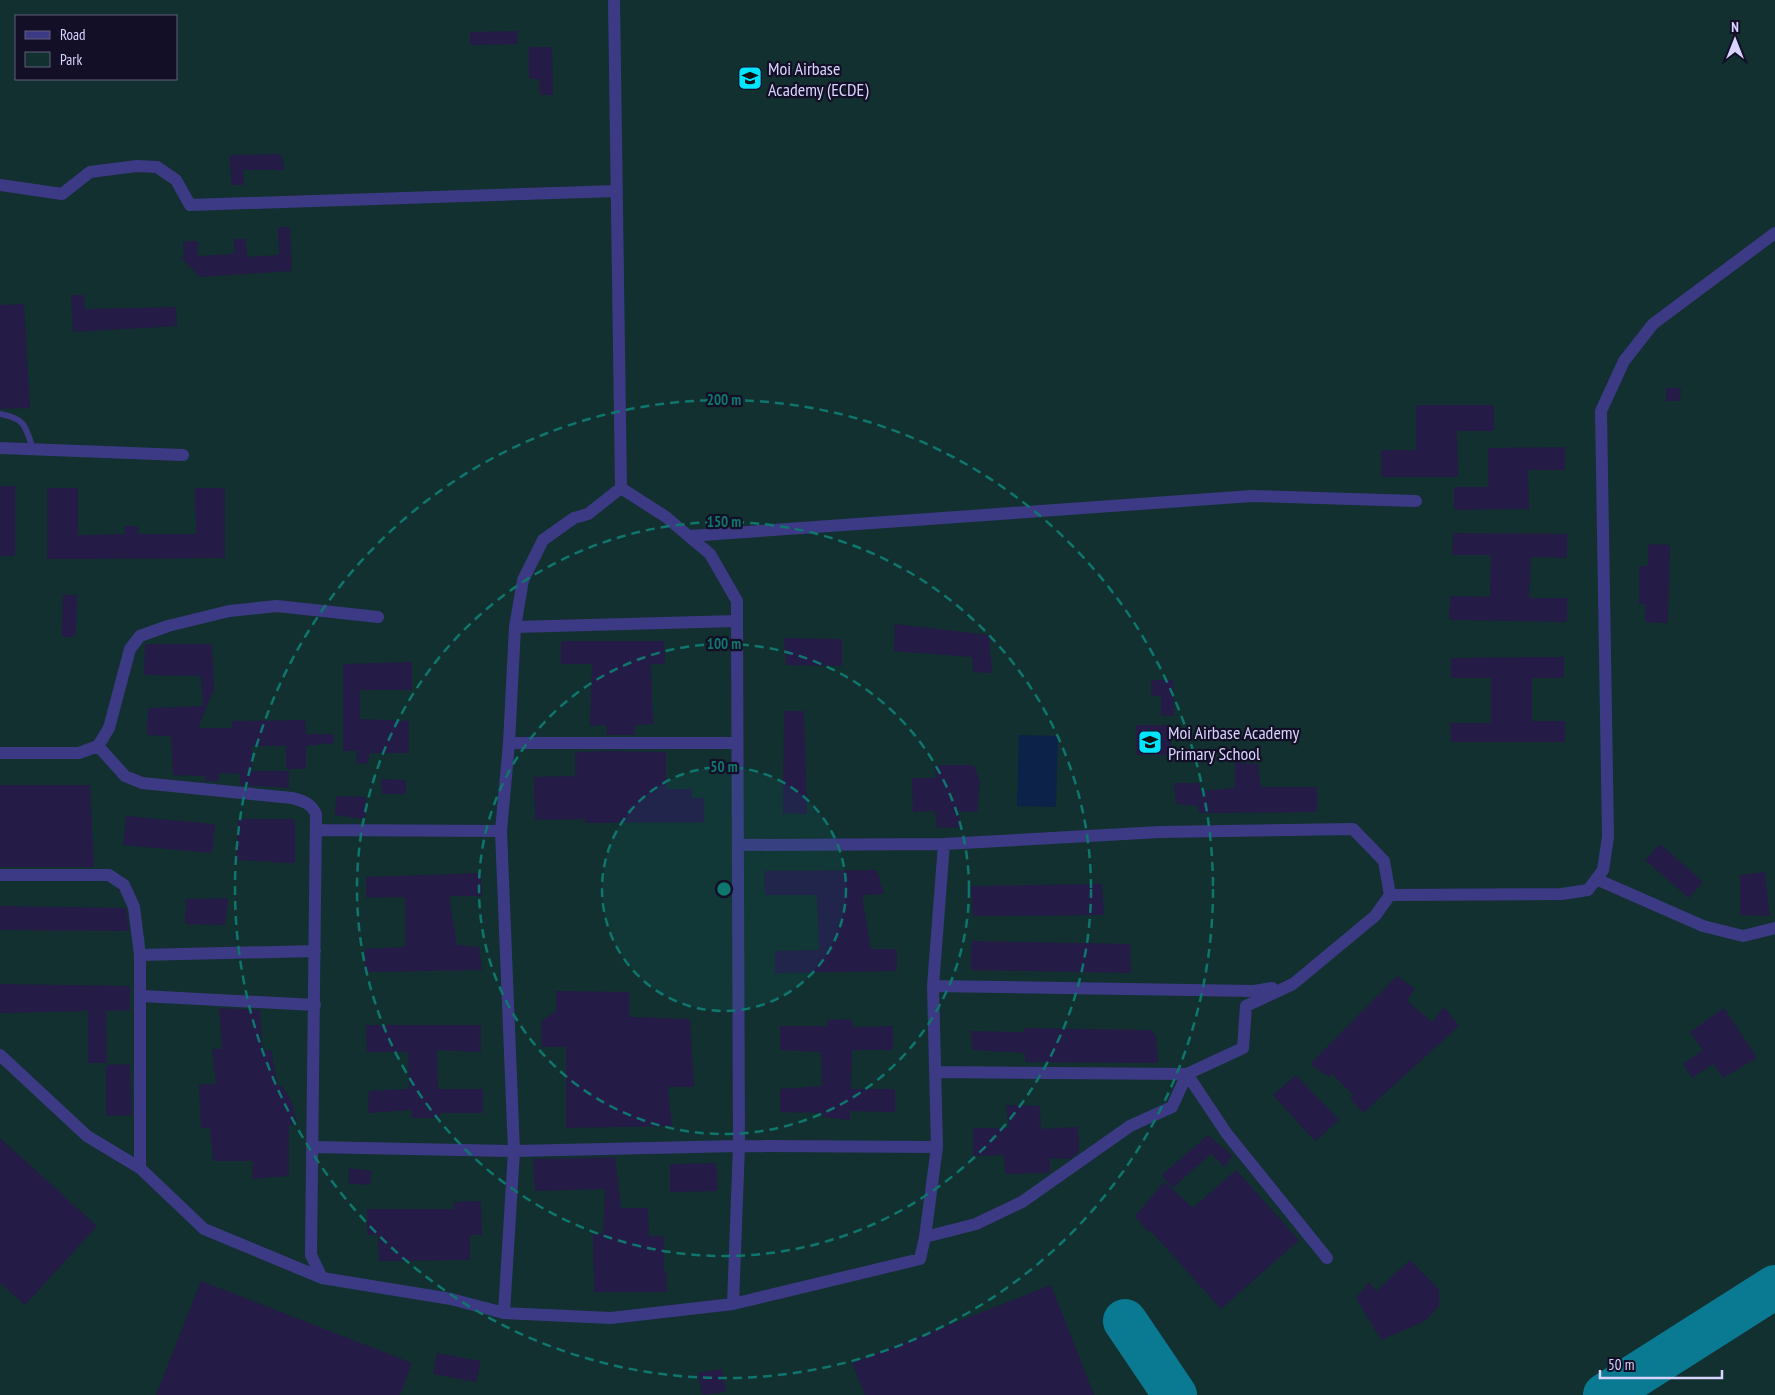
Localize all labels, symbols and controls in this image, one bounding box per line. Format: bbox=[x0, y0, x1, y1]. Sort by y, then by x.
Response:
legend bbox=[15, 15, 178, 80]
north arrow bbox=[1710, 15, 1760, 65]
text: N bbox=[1731, 18, 1739, 36]
text: Road bbox=[60, 25, 86, 44]
text: Park bbox=[60, 50, 82, 69]
place label: Moi Airbase Academy (ECDE) bbox=[768, 57, 869, 101]
school or university icon: Moi Airbase Academy (ECDE) bbox=[737, 65, 763, 91]
text: 200 m bbox=[707, 390, 741, 409]
text: 150 m bbox=[707, 512, 741, 531]
text: 100 m bbox=[707, 634, 741, 653]
place label: Moi Airbase Academy Primary School bbox=[1168, 721, 1300, 765]
school or university icon: Moi Airbase Academy Primary School bbox=[1137, 729, 1163, 755]
text: 50 m bbox=[710, 757, 738, 776]
centre of rings bbox=[715, 880, 733, 898]
scale bar bbox=[1600, 1348, 1722, 1380]
text: 50 m bbox=[1608, 1355, 1634, 1374]

